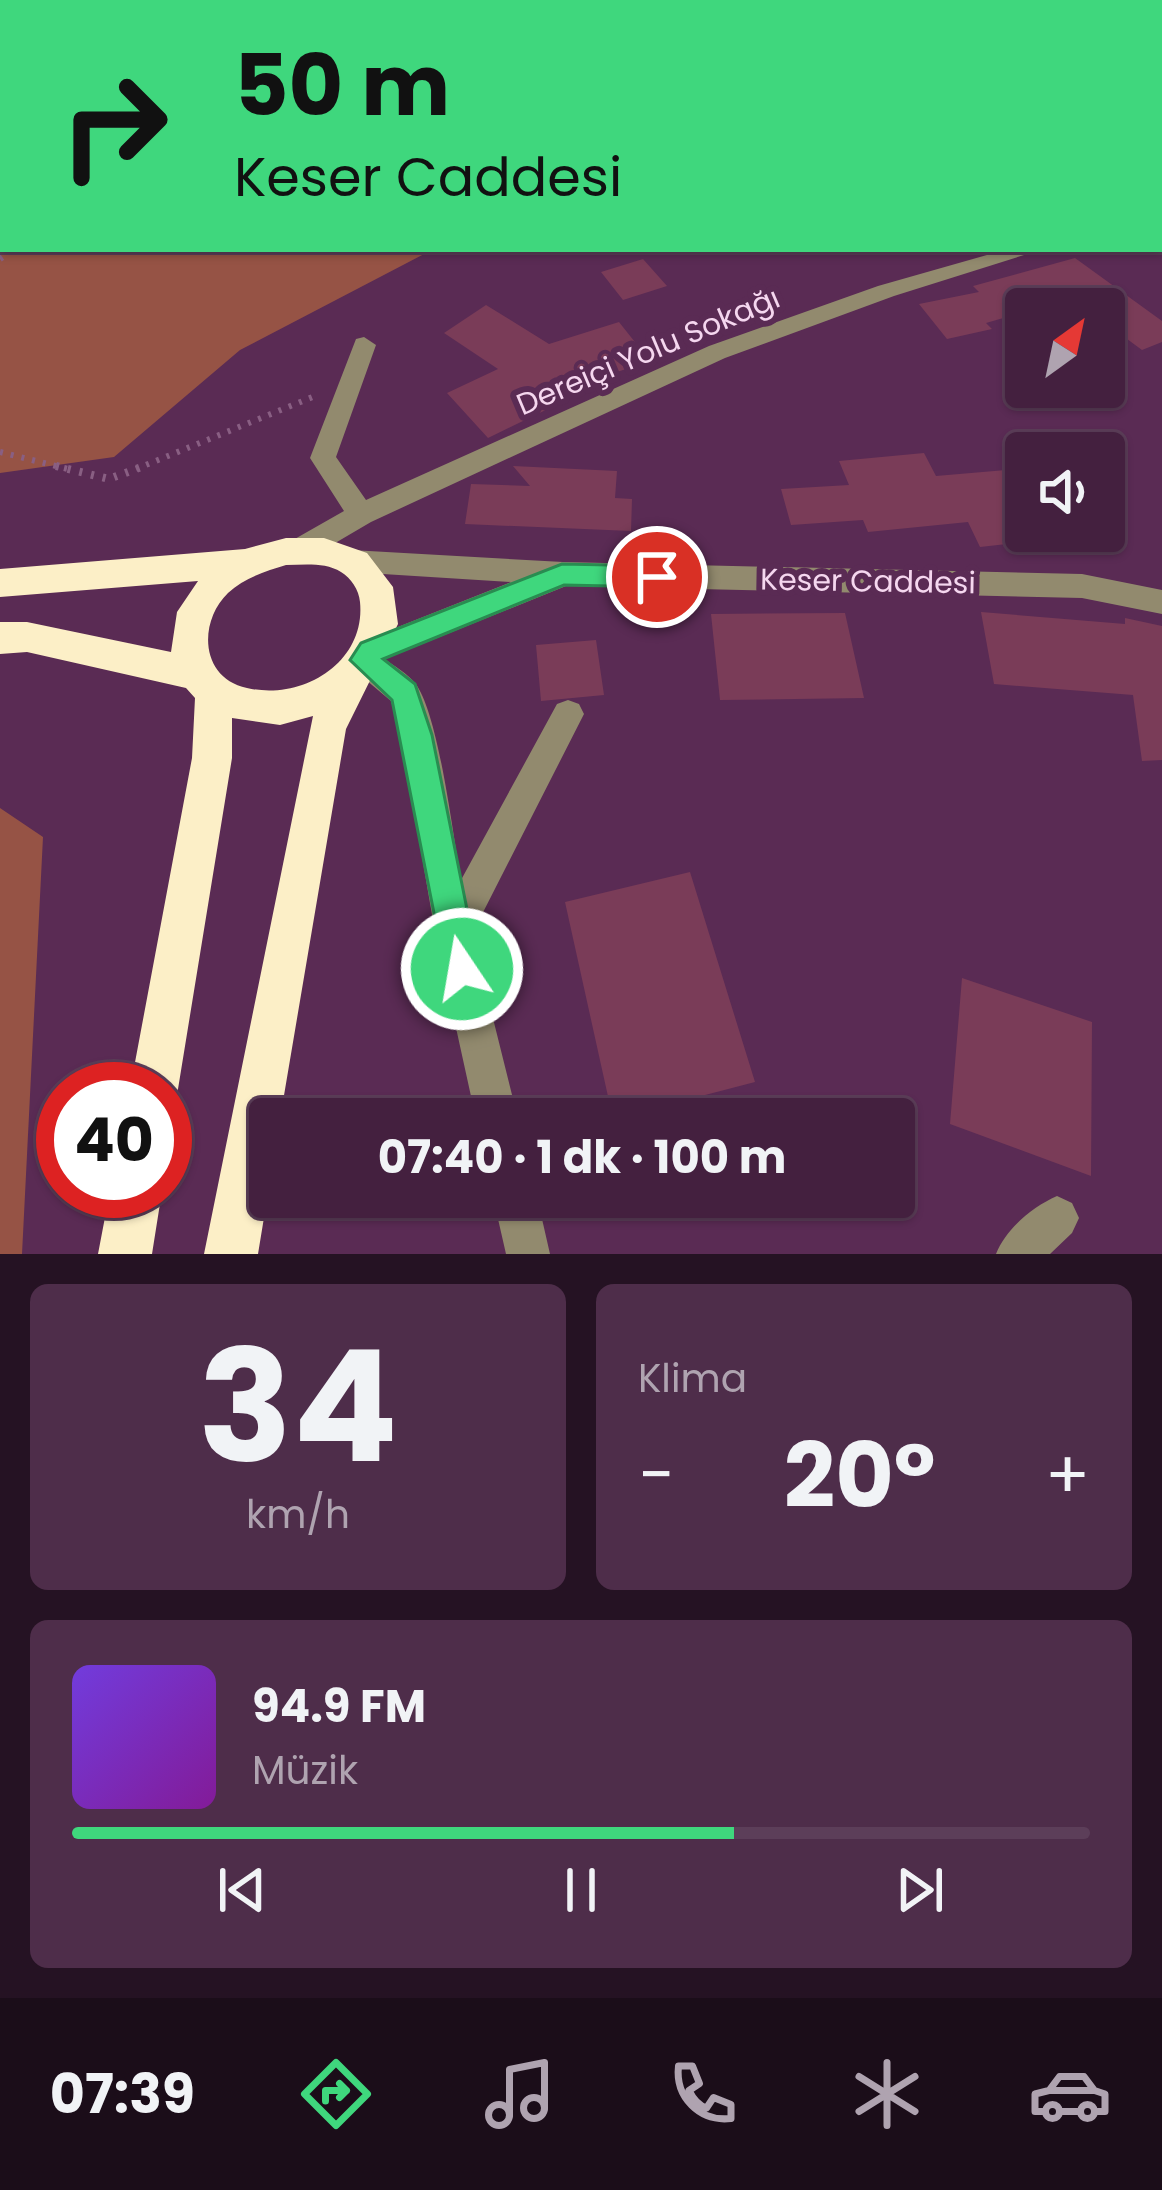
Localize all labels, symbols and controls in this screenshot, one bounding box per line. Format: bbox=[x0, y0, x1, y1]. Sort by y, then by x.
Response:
text: 50 m bbox=[234, 27, 450, 144]
icon: right bbox=[36, 48, 192, 204]
text: Keser Caddesi bbox=[234, 139, 622, 215]
street label: Dereiçi Yolu Sokağı bbox=[510, 276, 786, 426]
north arrow bbox=[1005, 288, 1125, 408]
map controls bbox=[1005, 288, 1125, 552]
button: sound bbox=[1005, 432, 1125, 552]
pin bbox=[606, 526, 708, 628]
icon: arrive bbox=[624, 544, 690, 610]
street label: Keser Caddesi bbox=[760, 558, 976, 604]
position arrow bbox=[399, 906, 525, 1032]
speed limit sign: 40 bbox=[36, 1062, 192, 1218]
text: 07:40 · 1 dk · 100 m bbox=[378, 1126, 786, 1189]
text: 34 bbox=[198, 1297, 398, 1516]
text: Klima bbox=[638, 1351, 747, 1406]
text: 20° bbox=[784, 1412, 936, 1539]
text: − bbox=[638, 1429, 674, 1521]
text: + bbox=[1045, 1429, 1090, 1521]
text: km/h bbox=[246, 1487, 350, 1542]
text: 94.9 FM bbox=[252, 1675, 426, 1738]
text: Müzik bbox=[252, 1743, 358, 1798]
icon: previous bbox=[209, 1857, 275, 1923]
icon: pause bbox=[548, 1857, 614, 1923]
icon: next bbox=[887, 1857, 953, 1923]
icon: directions bbox=[294, 2052, 378, 2136]
icon: music bbox=[478, 2052, 562, 2136]
icon: phone bbox=[661, 2052, 745, 2136]
icon: climate bbox=[845, 2052, 929, 2136]
icon: car bbox=[1028, 2052, 1112, 2136]
text: 07:39 bbox=[50, 2056, 195, 2132]

